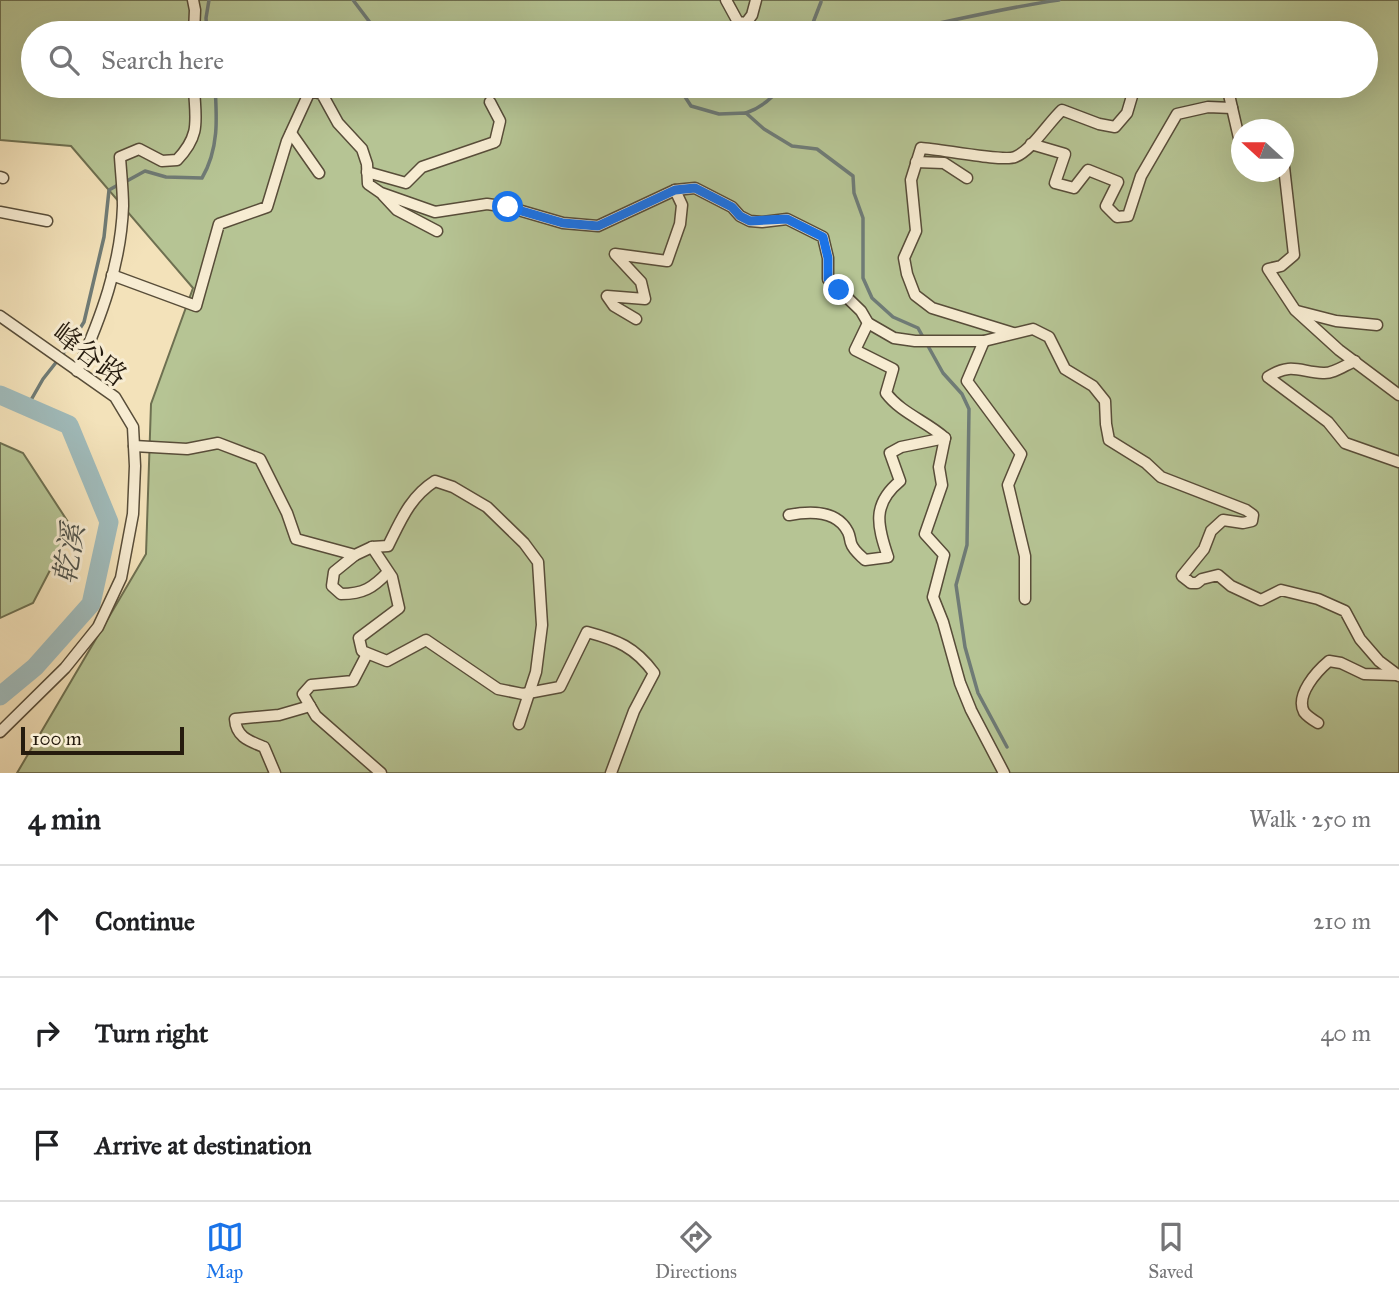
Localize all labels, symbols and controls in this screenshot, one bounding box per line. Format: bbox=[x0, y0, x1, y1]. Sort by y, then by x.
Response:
search box bbox=[21, 21, 1378, 98]
icon: search bbox=[45, 41, 83, 79]
text: Search here bbox=[101, 44, 224, 76]
north arrow bbox=[1231, 119, 1294, 182]
route start bbox=[492, 191, 523, 222]
route end bbox=[823, 274, 854, 305]
street label: 峰谷路 bbox=[46, 315, 134, 394]
water label: 乾溪 bbox=[47, 519, 92, 586]
scale bar bbox=[21, 724, 184, 756]
text: 100 m bbox=[32, 727, 82, 750]
text: 4 min bbox=[28, 801, 101, 837]
text: Walk · 250 m bbox=[1249, 805, 1371, 833]
icon: ahead bbox=[28, 902, 66, 940]
text: Continue bbox=[95, 905, 195, 937]
text: 210 m bbox=[1313, 907, 1371, 935]
icon: right bbox=[28, 1014, 66, 1052]
text: Turn right bbox=[95, 1017, 208, 1049]
text: 40 m bbox=[1321, 1019, 1371, 1047]
icon: arrive bbox=[28, 1126, 66, 1164]
text: Arrive at destination bbox=[95, 1129, 312, 1161]
tab: Map bbox=[206, 1218, 244, 1283]
tab: Directions bbox=[655, 1218, 737, 1283]
tab: Saved bbox=[1148, 1218, 1193, 1283]

